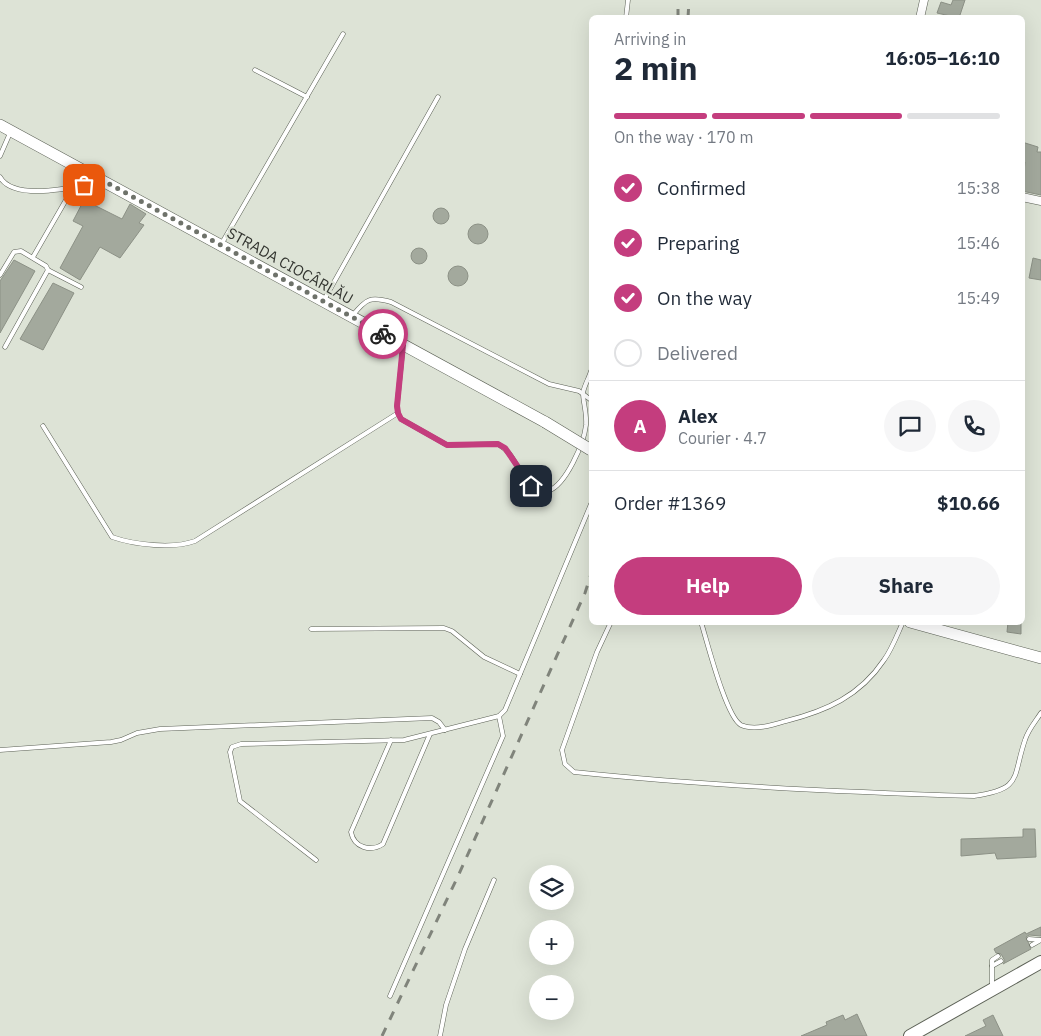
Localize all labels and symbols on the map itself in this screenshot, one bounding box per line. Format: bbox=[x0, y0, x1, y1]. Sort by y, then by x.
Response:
pin bbox=[63, 164, 105, 206]
street label: STRADA CIOCÂRLĂU bbox=[224, 223, 357, 308]
courier bbox=[358, 309, 408, 359]
pin bbox=[510, 465, 552, 507]

